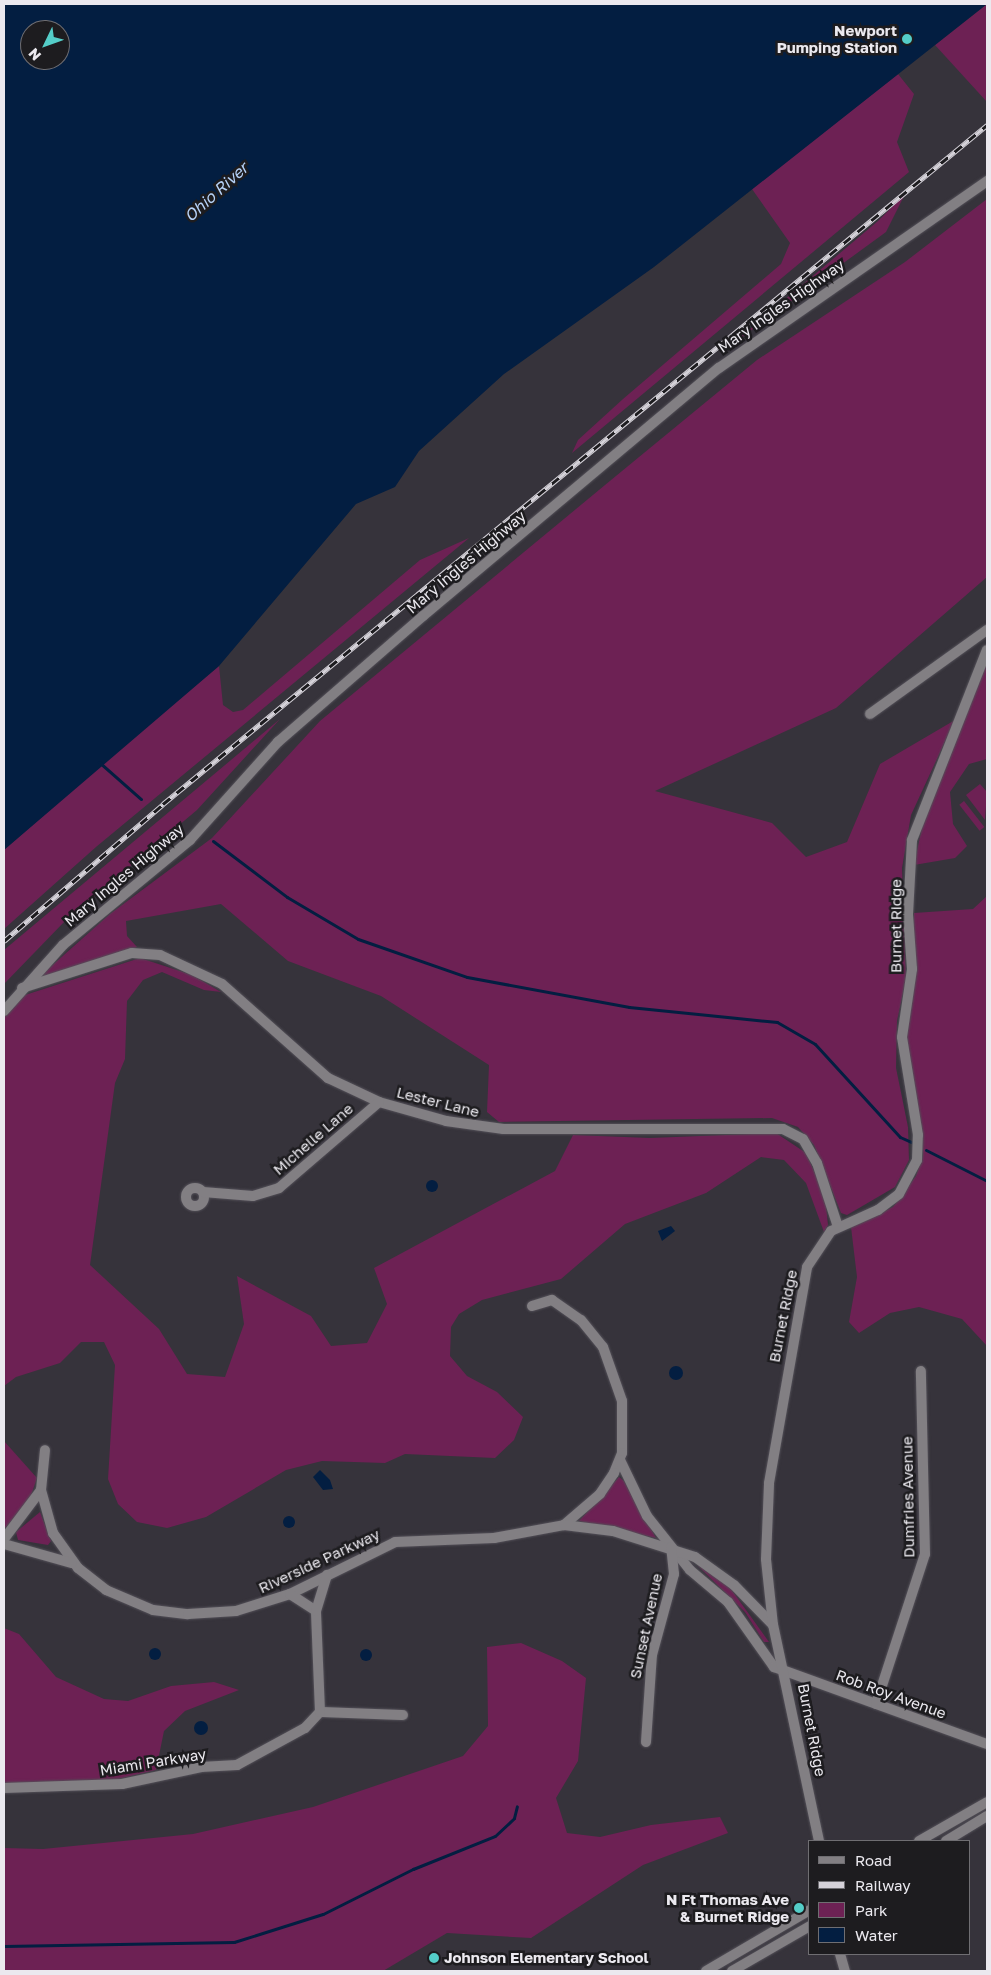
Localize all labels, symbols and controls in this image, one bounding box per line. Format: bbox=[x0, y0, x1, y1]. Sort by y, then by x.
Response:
north arrow bbox=[20, 20, 70, 70]
place label: Newport Pumping Station bbox=[777, 21, 897, 56]
marker: Newport Pumping Station bbox=[901, 33, 913, 45]
text: N bbox=[24, 45, 44, 64]
water label: Ohio River bbox=[180, 158, 252, 226]
street label: Mary Ingles Highway bbox=[714, 256, 848, 356]
street label: Mary Ingles Highway bbox=[403, 507, 529, 617]
street label: Mary Ingles Highway bbox=[61, 820, 187, 930]
street label: Burnet Ridge bbox=[887, 879, 905, 973]
street label: Lester Lane bbox=[395, 1083, 481, 1121]
street label: Michelle Lane bbox=[269, 1099, 357, 1179]
street label: Burnet Ridge bbox=[765, 1268, 801, 1364]
street label: Dumfries Avenue bbox=[898, 1436, 918, 1558]
street label: Riverside Parkway bbox=[256, 1525, 382, 1597]
street label: Sunset Avenue bbox=[626, 1572, 666, 1680]
street label: Rob Roy Avenue bbox=[833, 1666, 949, 1722]
street label: Burnet Ridge bbox=[794, 1682, 830, 1778]
street label: Miami Parkway bbox=[99, 1745, 207, 1779]
legend bbox=[808, 1840, 971, 1955]
text: Road bbox=[855, 1851, 892, 1869]
text: Railway bbox=[855, 1876, 911, 1894]
place label: N Ft Thomas Ave & Burnet Ridge bbox=[666, 1890, 789, 1925]
text: Park bbox=[855, 1901, 887, 1919]
marker: N Ft Thomas Ave & Burnet Ridge bbox=[793, 1902, 805, 1914]
text: Water bbox=[855, 1926, 898, 1944]
place label: Johnson Elementary School bbox=[444, 1949, 649, 1967]
marker: Johnson Elementary School bbox=[428, 1952, 440, 1964]

